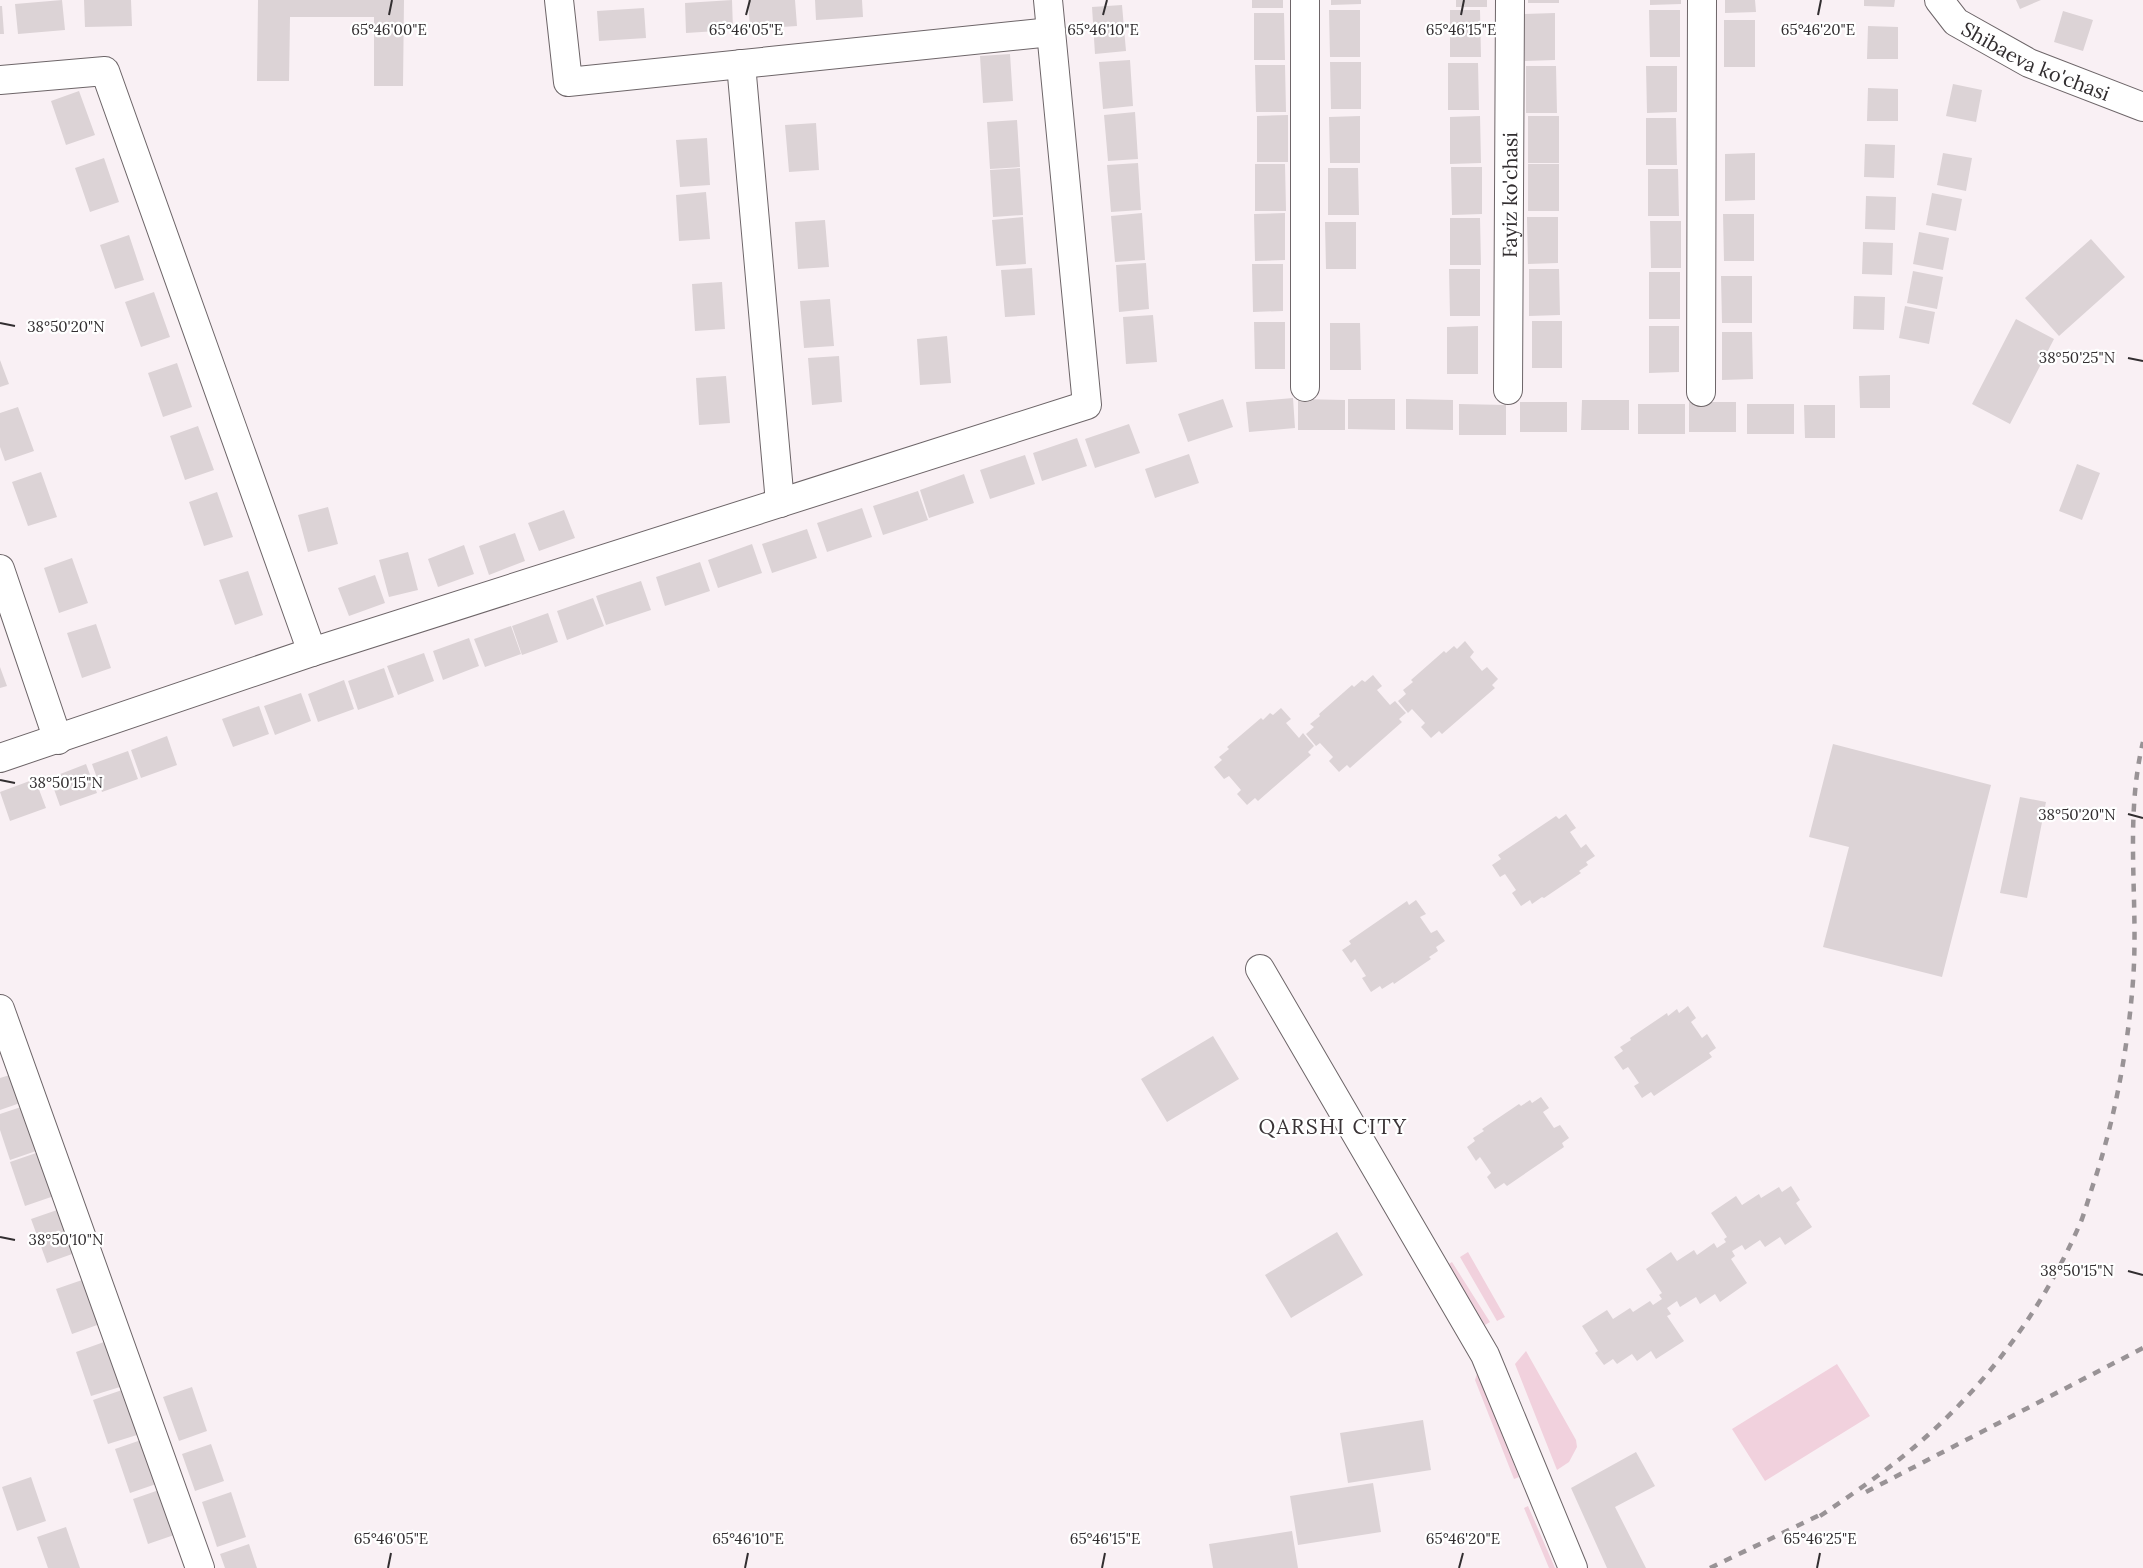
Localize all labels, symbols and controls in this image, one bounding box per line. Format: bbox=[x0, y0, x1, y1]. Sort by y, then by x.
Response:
street label: Shibaeva ko'chasi bbox=[1957, 15, 2114, 106]
text: 65°46'00"E bbox=[351, 20, 427, 39]
text: 65°46'05"E bbox=[709, 20, 783, 39]
text: 65°46'10"E bbox=[1067, 20, 1139, 39]
text: 65°46'15"E bbox=[1426, 20, 1496, 39]
text: 65°46'20"E bbox=[1781, 20, 1855, 39]
street label: Fayiz ko'chasi bbox=[1496, 132, 1522, 258]
text: 38°50'20"N bbox=[27, 317, 105, 336]
text: 38°50'25"N bbox=[2039, 348, 2115, 367]
text: 38°50'15"N bbox=[29, 773, 103, 792]
text: 38°50'20"N bbox=[2038, 805, 2116, 824]
district label: QARSHI CITY bbox=[1258, 1113, 1408, 1140]
text: 38°50'10"N bbox=[29, 1230, 103, 1249]
text: 38°50'15"N bbox=[2040, 1261, 2114, 1280]
text: 65°46'05"E bbox=[354, 1529, 428, 1548]
text: 65°46'10"E bbox=[712, 1529, 784, 1548]
text: 65°46'15"E bbox=[1070, 1529, 1140, 1548]
text: 65°46'20"E bbox=[1426, 1529, 1500, 1548]
text: 65°46'25"E bbox=[1783, 1529, 1857, 1548]

